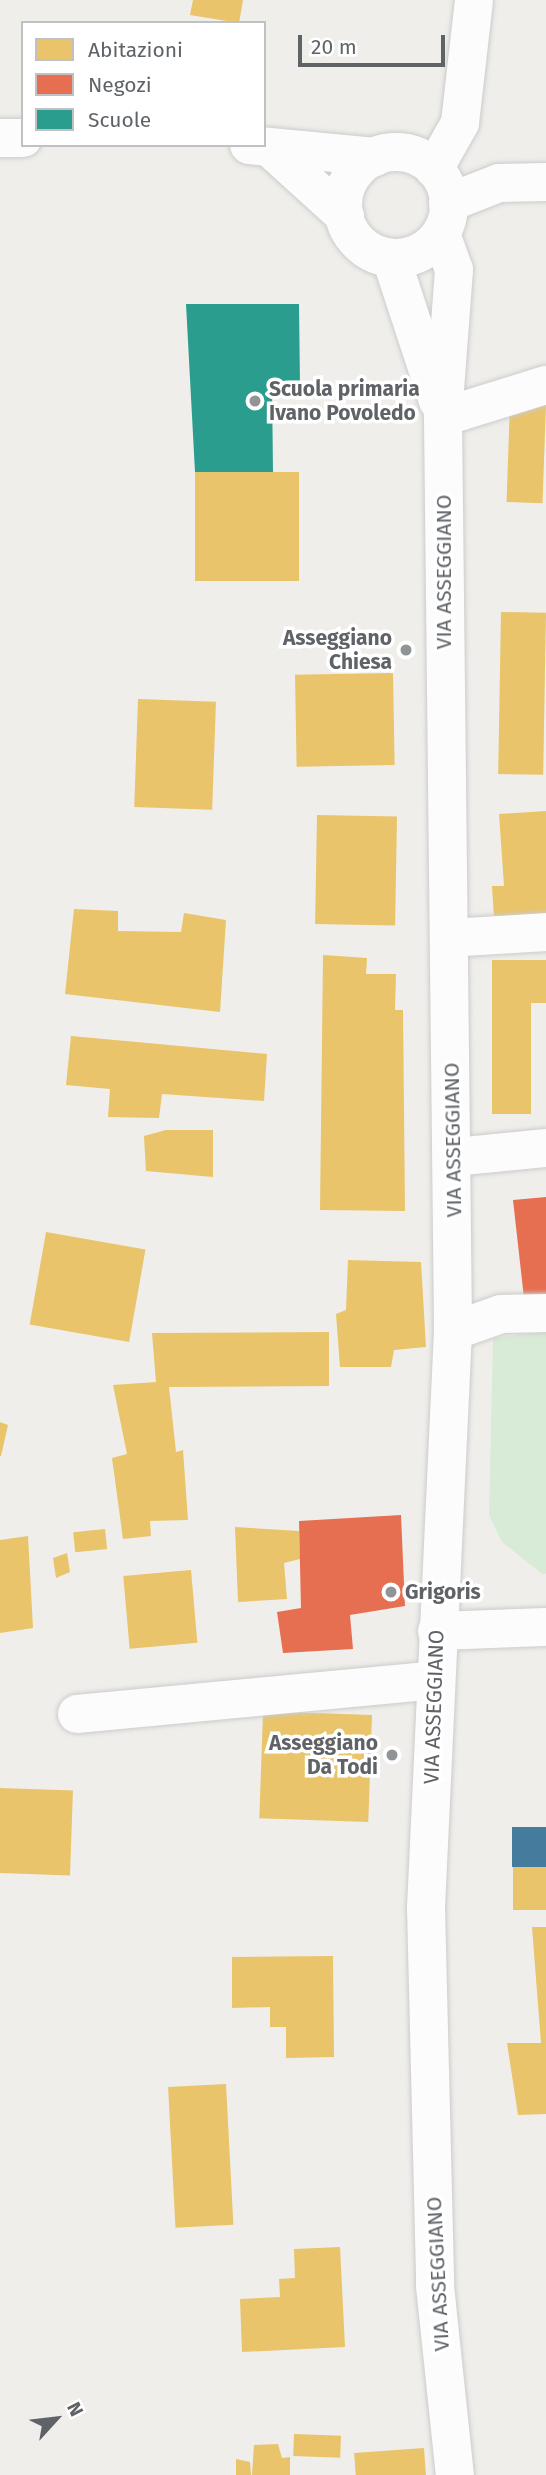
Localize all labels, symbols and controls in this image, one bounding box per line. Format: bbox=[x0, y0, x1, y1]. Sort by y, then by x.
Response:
legend bbox=[21, 21, 266, 147]
scale bar bbox=[301, 21, 448, 65]
text: 20 m bbox=[311, 34, 357, 60]
text: Abitazioni bbox=[88, 37, 183, 63]
text: Negozi bbox=[88, 72, 152, 98]
text: Scuole bbox=[88, 107, 151, 133]
place label: Scuola primaria Ivano Povoledo bbox=[269, 376, 420, 426]
marker: Scuola primaria Ivano Povoledo bbox=[247, 393, 263, 409]
street label: VIA ASSEGGIANO bbox=[431, 495, 457, 649]
place label: Asseggiano Chiesa bbox=[283, 625, 392, 675]
marker: Asseggiano Chiesa bbox=[398, 642, 414, 658]
street label: VIA ASSEGGIANO bbox=[439, 1062, 467, 1218]
place label: Grigoris bbox=[405, 1579, 481, 1605]
marker: Grigoris bbox=[383, 1584, 399, 1600]
street label: VIA ASSEGGIANO bbox=[419, 1629, 449, 1785]
place label: Asseggiano Da Todi bbox=[269, 1730, 378, 1780]
marker: Asseggiano Da Todi bbox=[384, 1747, 400, 1763]
street label: VIA ASSEGGIANO bbox=[421, 2196, 455, 2352]
north arrow bbox=[21, 2384, 91, 2454]
text: N bbox=[62, 2398, 88, 2420]

